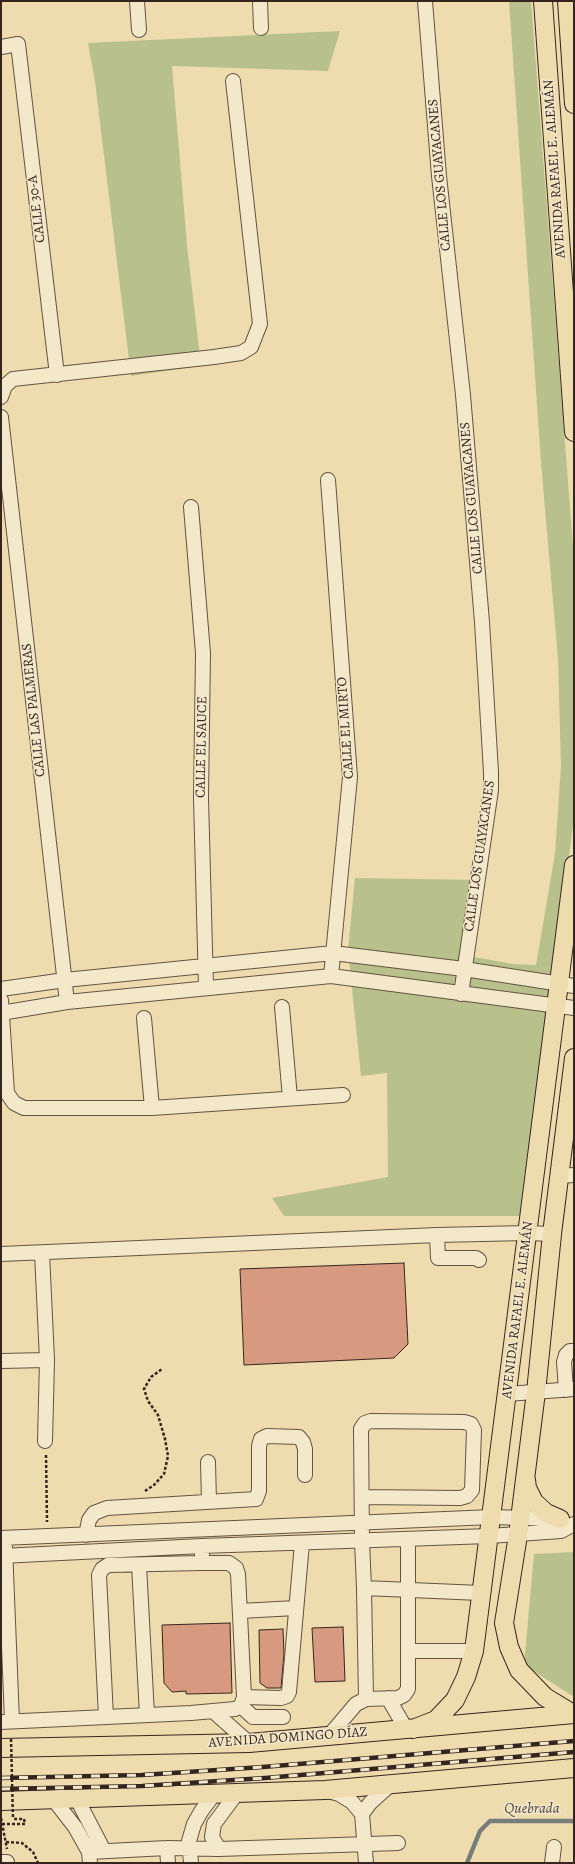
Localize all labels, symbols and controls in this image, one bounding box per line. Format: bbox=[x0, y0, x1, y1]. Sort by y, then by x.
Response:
street label: AVENIDA RAFAEL E. ALEMÁN bbox=[540, 79, 570, 259]
street label: CALLE LOS GUAYACANES bbox=[425, 98, 455, 252]
street label: CALLE 30-A bbox=[25, 174, 49, 244]
street label: CALLE LOS GUAYACANES bbox=[457, 421, 487, 575]
street label: CALLE LAS PALMERAS bbox=[19, 642, 49, 778]
street label: CALLE EL MIRTO bbox=[334, 676, 358, 780]
street label: CALLE EL SAUCE bbox=[193, 696, 211, 798]
street label: CALLE LOS GUAYACANES bbox=[461, 779, 499, 933]
street label: AVENIDA RAFAEL E. ALEMÁN bbox=[499, 1220, 537, 1400]
street label: AVENIDA DOMINGO DÍAZ bbox=[208, 1724, 368, 1752]
water label: Quebrada bbox=[504, 1800, 560, 1818]

